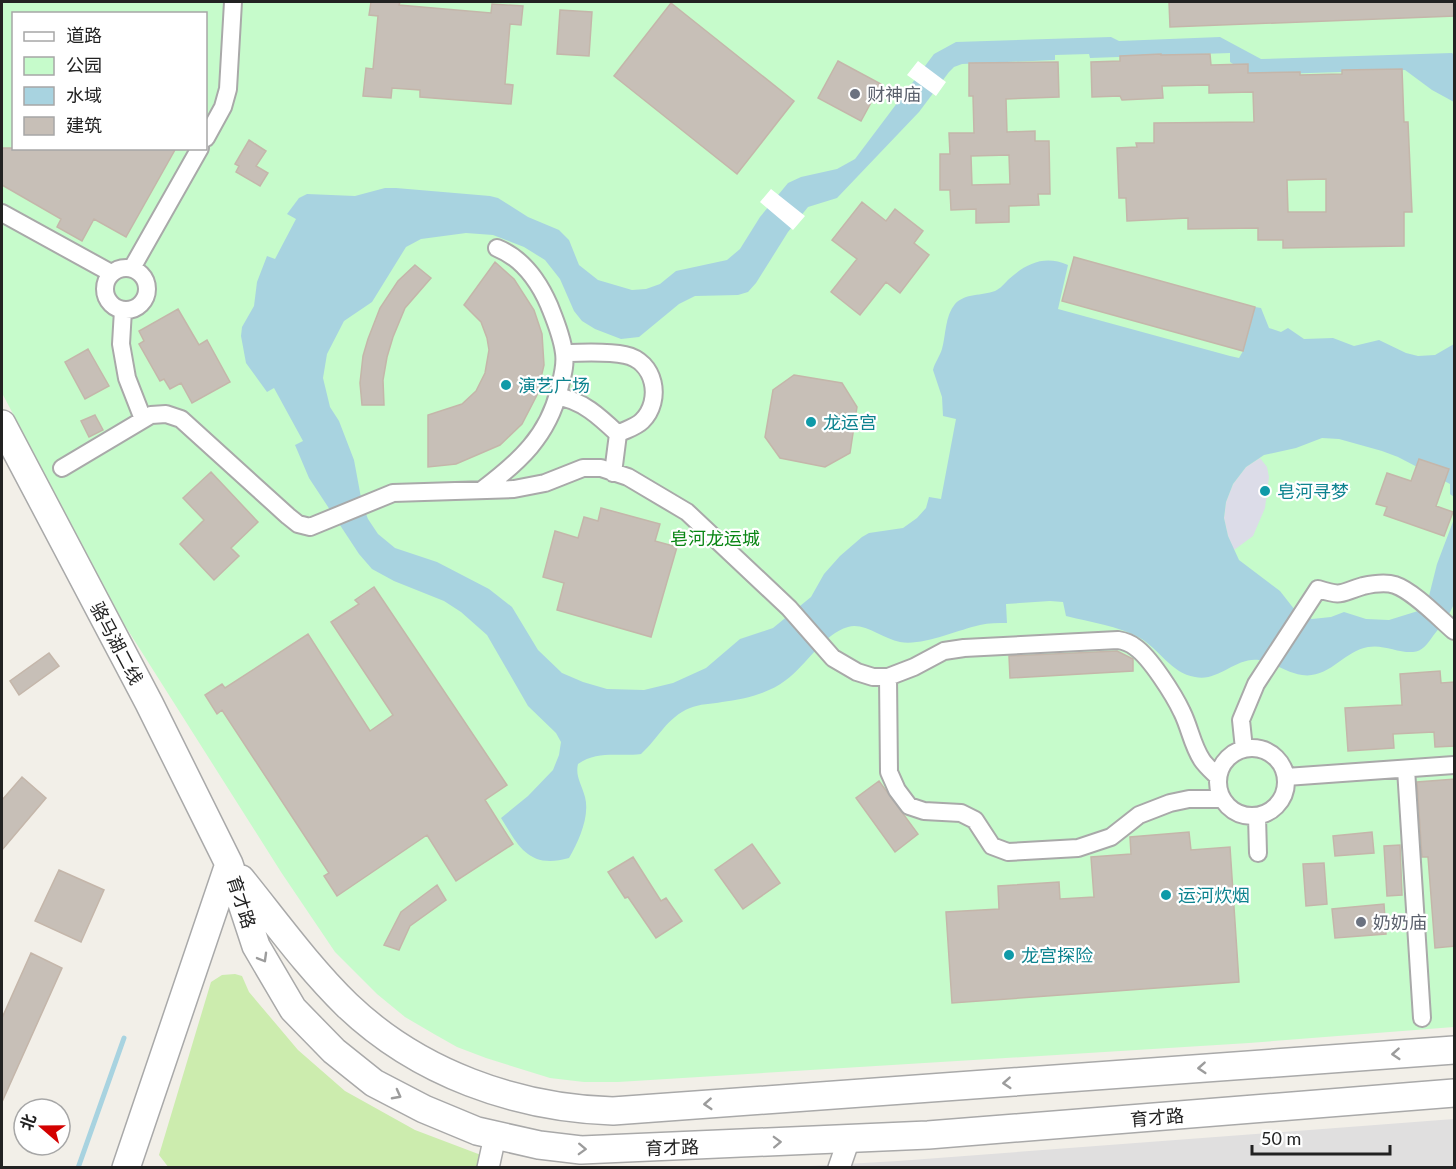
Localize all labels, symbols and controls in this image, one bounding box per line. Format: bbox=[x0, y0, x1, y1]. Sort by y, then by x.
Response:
legend bbox=[12, 12, 207, 150]
text: 道路 bbox=[66, 24, 102, 46]
text: 公园 bbox=[66, 54, 102, 76]
place label: 财神庙 bbox=[867, 83, 921, 105]
text: 水域 bbox=[66, 84, 102, 106]
marker: 财神庙 bbox=[848, 87, 862, 101]
text: 建筑 bbox=[66, 114, 102, 136]
place label: 演艺广场 bbox=[518, 374, 590, 396]
marker: 演艺广场 bbox=[499, 378, 513, 392]
place label: 龙运宫 bbox=[823, 411, 877, 433]
marker: 龙运宫 bbox=[804, 415, 818, 429]
place label: 皂河寻梦 bbox=[1277, 480, 1349, 502]
marker: 皂河寻梦 bbox=[1258, 484, 1272, 498]
park label: 皂河龙运城 bbox=[670, 527, 760, 549]
street label: 骆马湖二线 bbox=[86, 598, 148, 688]
street label: 育才路 bbox=[223, 873, 261, 931]
place label: 运河炊烟 bbox=[1178, 884, 1250, 906]
marker: 运河炊烟 bbox=[1159, 888, 1173, 902]
place label: 奶奶庙 bbox=[1373, 911, 1427, 933]
marker: 奶奶庙 bbox=[1354, 915, 1368, 929]
place label: 龙宫探险 bbox=[1021, 944, 1093, 966]
marker: 龙宫探险 bbox=[1002, 948, 1016, 962]
one-way arrow bbox=[256, 952, 268, 962]
one-way arrow bbox=[1392, 1048, 1401, 1061]
one-way arrow bbox=[1197, 1062, 1206, 1075]
one-way arrow bbox=[1003, 1076, 1012, 1089]
one-way arrow bbox=[391, 1088, 401, 1099]
north arrow bbox=[12, 1097, 72, 1157]
one-way arrow bbox=[703, 1098, 712, 1111]
street label: 育才路 bbox=[1129, 1104, 1185, 1130]
text: 北 bbox=[16, 1111, 39, 1132]
scale bar bbox=[1252, 1118, 1390, 1156]
text: 50 m bbox=[1261, 1127, 1301, 1149]
street label: 育才路 bbox=[645, 1135, 699, 1159]
one-way arrow bbox=[773, 1136, 782, 1149]
one-way arrow bbox=[578, 1143, 587, 1155]

